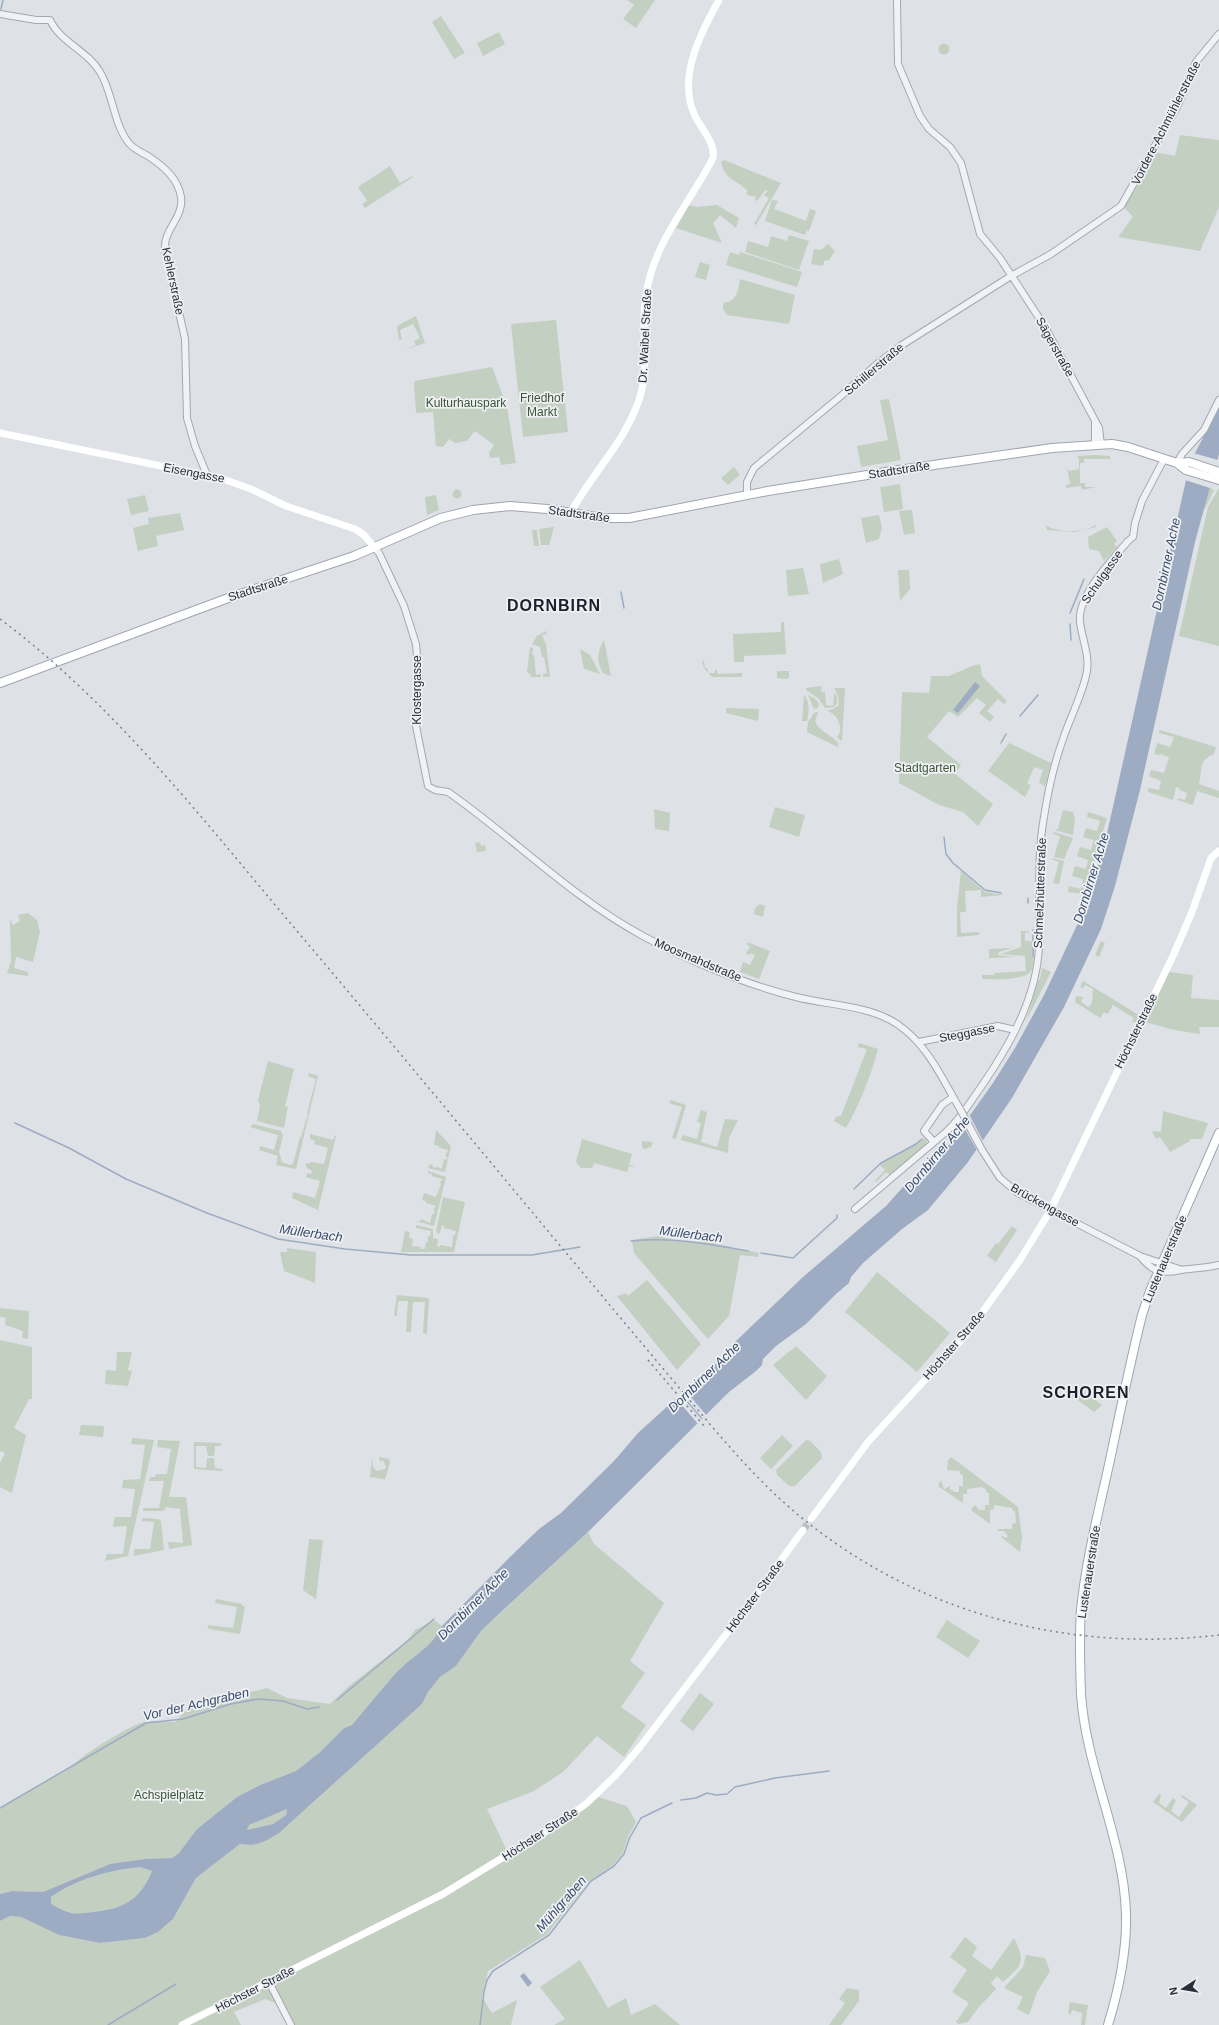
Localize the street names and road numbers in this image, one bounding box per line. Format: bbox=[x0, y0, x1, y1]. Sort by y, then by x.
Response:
street label: Vordere-Achmühlerstraße bbox=[1129, 58, 1204, 187]
street label: Kehlerstraße bbox=[159, 246, 187, 316]
street label: Dr. Waibel Straße bbox=[636, 288, 654, 383]
street label: Sägerstraße bbox=[1033, 315, 1077, 380]
street label: Schillerstraße bbox=[841, 340, 907, 398]
street label: Stadtstraße bbox=[867, 458, 931, 482]
street label: Eisengasse bbox=[162, 460, 226, 486]
street label: Stadtstraße bbox=[547, 503, 611, 525]
street label: Schulgasse bbox=[1078, 547, 1126, 606]
street label: Stadtstraße bbox=[226, 572, 290, 604]
street label: Klostergasse bbox=[410, 655, 424, 725]
street label: Schmelzhütterstraße bbox=[1031, 837, 1049, 949]
street label: Moosmahdstraße bbox=[652, 935, 744, 985]
street label: Höchsterstraße bbox=[1112, 991, 1160, 1071]
street label: Steggasse bbox=[938, 1021, 996, 1045]
street label: Brückengasse bbox=[1008, 1180, 1082, 1230]
street label: Lustenauerstraße bbox=[1140, 1213, 1190, 1305]
street label: Höchster Straße bbox=[920, 1307, 988, 1383]
street label: Lustenauerstraße bbox=[1075, 1524, 1103, 1620]
street label: Höchster Straße bbox=[723, 1557, 787, 1635]
street label: Höchster Straße bbox=[500, 1804, 581, 1864]
street label: Höchster Straße bbox=[213, 1963, 297, 2015]

